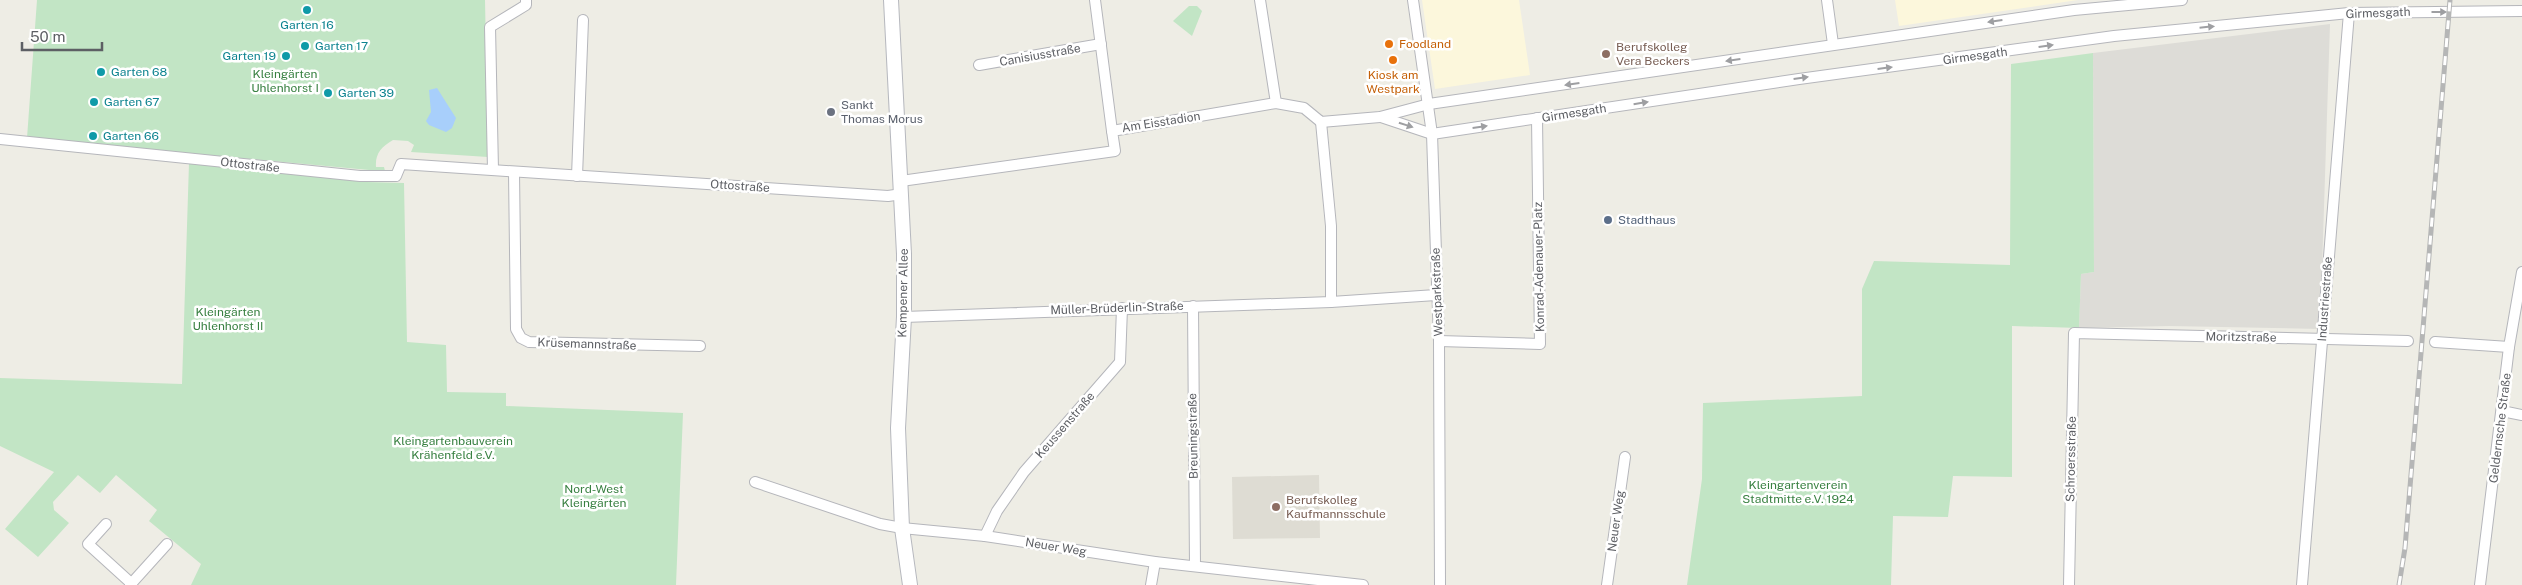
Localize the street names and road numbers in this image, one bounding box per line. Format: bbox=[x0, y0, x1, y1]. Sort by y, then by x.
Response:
street label: Girmesgath bbox=[2345, 5, 2411, 21]
street label: Canisiusstraße bbox=[998, 41, 1082, 69]
street label: Girmesgath bbox=[1942, 45, 2008, 67]
street label: Girmesgath bbox=[1541, 101, 1607, 125]
street label: Am Eisstadion bbox=[1121, 109, 1201, 135]
street label: Ottostraße bbox=[220, 155, 281, 175]
street label: Ottostraße bbox=[710, 177, 770, 195]
street label: Konrad-Adenauer-Platz bbox=[1531, 202, 1547, 332]
street label: Westparkstraße bbox=[1428, 247, 1446, 337]
street label: Kempener Allee bbox=[895, 248, 911, 338]
street label: Industriestraße bbox=[2315, 256, 2335, 342]
street label: Müller-Brüderlin-Straße bbox=[1050, 299, 1184, 317]
street label: Moritzstraße bbox=[2205, 329, 2277, 345]
street label: Krüsemannstraße bbox=[537, 335, 637, 353]
street label: Geldernsche Straße bbox=[2486, 372, 2514, 484]
street label: Keussenstraße bbox=[1033, 389, 1098, 461]
street label: Breuningstraße bbox=[1185, 393, 1201, 479]
street label: Schroersstraße bbox=[2063, 416, 2079, 502]
street label: Neuer Weg bbox=[1605, 489, 1627, 553]
street label: Neuer Weg bbox=[1024, 535, 1088, 559]

